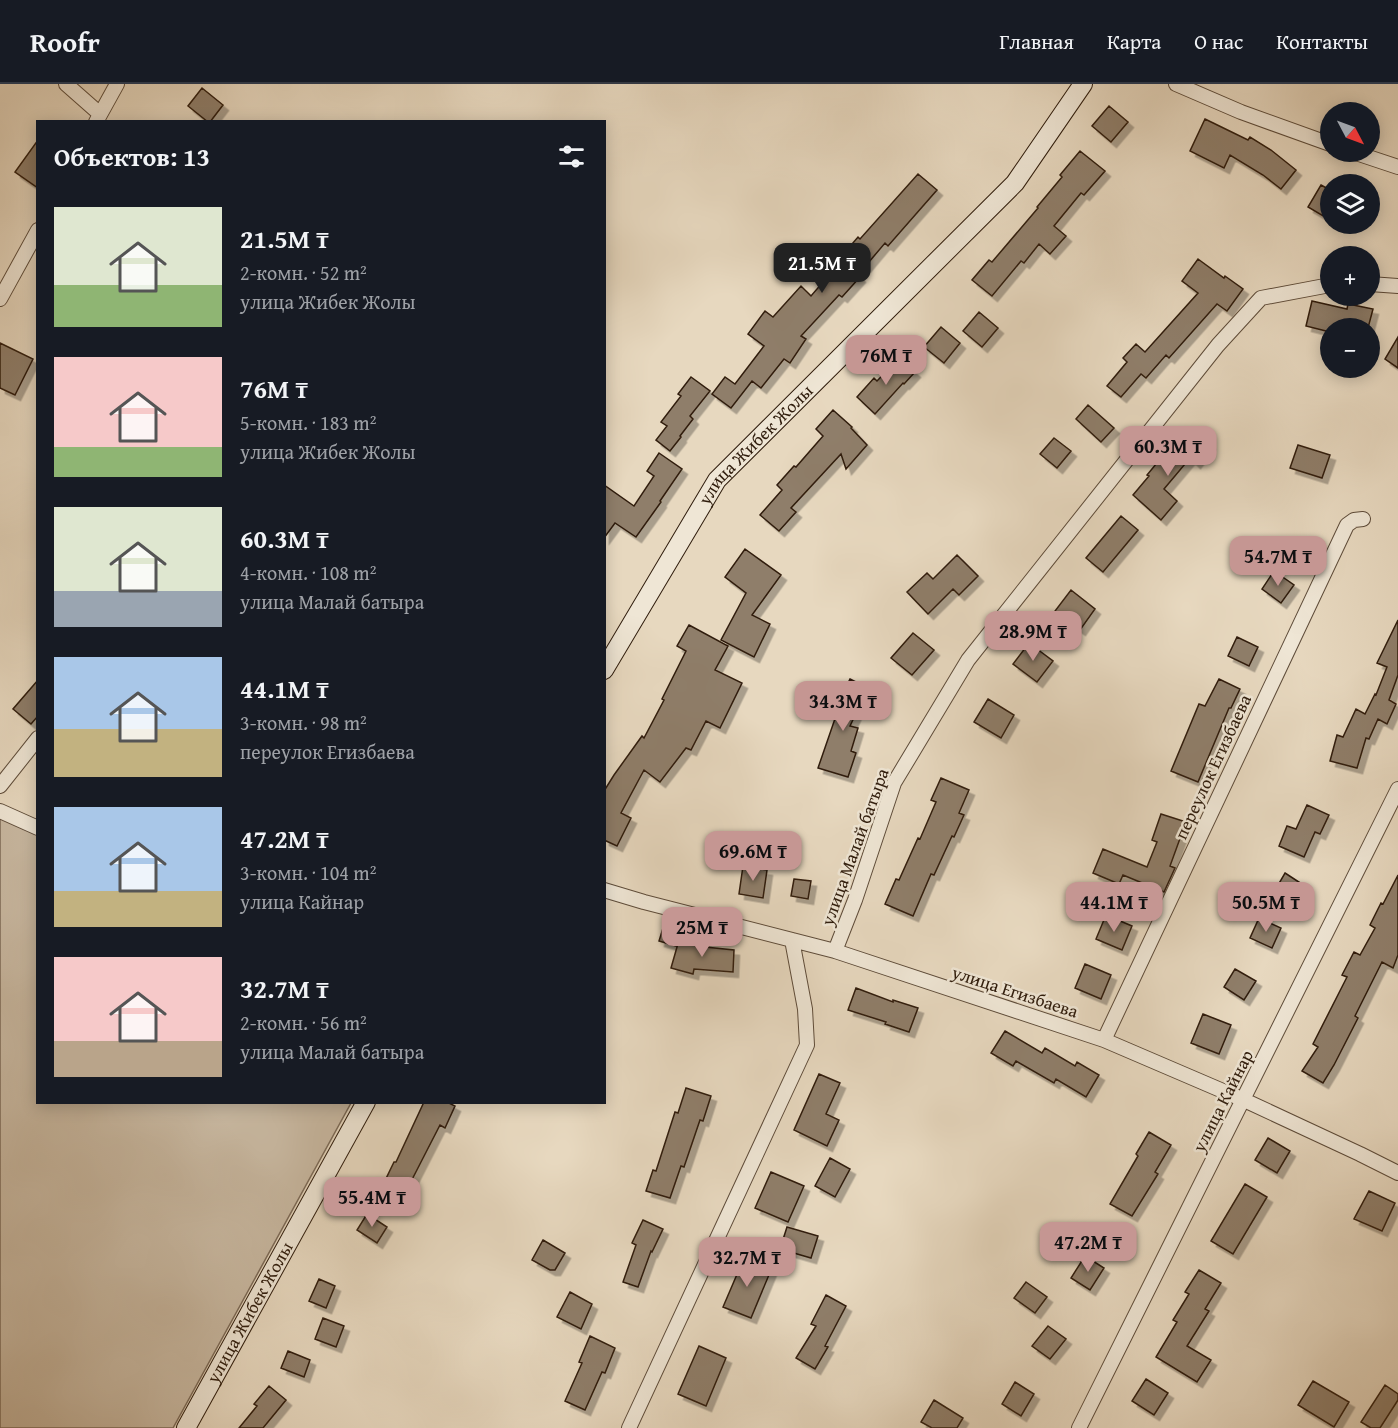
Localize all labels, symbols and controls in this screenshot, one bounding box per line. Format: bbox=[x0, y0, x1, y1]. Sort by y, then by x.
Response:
text: Roofr bbox=[30, 21, 100, 62]
text: Главная bbox=[999, 26, 1074, 57]
text: Карта bbox=[1107, 26, 1161, 57]
text: О нас bbox=[1194, 26, 1243, 57]
text: Контакты bbox=[1276, 26, 1368, 57]
north arrow bbox=[1320, 102, 1380, 162]
map controls bbox=[1320, 102, 1380, 378]
text: Объектов: 13 bbox=[54, 137, 210, 176]
icon: filters bbox=[555, 140, 588, 173]
button: layers bbox=[1320, 174, 1380, 234]
text: 21.5M ₸ bbox=[240, 219, 329, 258]
icon: home bbox=[102, 231, 174, 303]
pin: 21.5M ₸ bbox=[767, 243, 877, 294]
button: + bbox=[1320, 246, 1380, 306]
text: 21.5M ₸ bbox=[788, 248, 856, 277]
text: 2-комн. · 52 m² bbox=[240, 258, 367, 287]
text: улица Жибек Жолы bbox=[240, 287, 416, 316]
button: − bbox=[1320, 318, 1380, 378]
pin: 76M ₸ bbox=[844, 335, 928, 386]
text: 76M ₸ bbox=[860, 340, 912, 369]
text: 76M ₸ bbox=[240, 369, 309, 408]
street label: улица Жибек Жолы bbox=[691, 377, 819, 511]
icon: home bbox=[102, 381, 174, 453]
text: 5-комн. · 183 m² bbox=[240, 408, 376, 437]
pin: 60.3M ₸ bbox=[1113, 426, 1223, 477]
text: 60.3M ₸ bbox=[1134, 431, 1202, 460]
text: улица Жибек Жолы bbox=[240, 437, 416, 466]
text: 60.3M ₸ bbox=[240, 519, 329, 558]
icon: home bbox=[102, 531, 174, 603]
pin: 54.7M ₸ bbox=[1223, 536, 1333, 587]
text: 54.7M ₸ bbox=[1244, 541, 1312, 570]
text: 4-комн. · 108 m² bbox=[240, 558, 376, 587]
text: улица Малай батыра bbox=[240, 587, 424, 616]
pin: 28.9M ₸ bbox=[978, 611, 1088, 662]
text: 28.9M ₸ bbox=[999, 616, 1067, 645]
text: 44.1M ₸ bbox=[240, 669, 329, 708]
icon: home bbox=[102, 681, 174, 753]
pin: 34.3M ₸ bbox=[788, 681, 898, 732]
text: 34.3M ₸ bbox=[809, 686, 877, 715]
street label: переулок Егизбаева bbox=[1167, 689, 1258, 844]
text: 3-комн. · 98 m² bbox=[240, 708, 367, 737]
text: переулок Егизбаева bbox=[240, 737, 415, 766]
street label: улица Малай батыра bbox=[813, 764, 896, 930]
text: 47.2M ₸ bbox=[240, 819, 329, 858]
icon: home bbox=[102, 831, 174, 903]
pin: 69.6M ₸ bbox=[698, 831, 808, 882]
text: 69.6M ₸ bbox=[719, 836, 787, 865]
text: 3-комн. · 104 m² bbox=[240, 858, 376, 887]
pin: 44.1M ₸ bbox=[1059, 882, 1169, 933]
pin: 50.5M ₸ bbox=[1211, 882, 1321, 933]
text: улица Кайнар bbox=[240, 887, 364, 916]
text: 44.1M ₸ bbox=[1080, 887, 1148, 916]
text: 50.5M ₸ bbox=[1232, 887, 1300, 916]
pin: 25M ₸ bbox=[660, 907, 744, 958]
text: 25M ₸ bbox=[676, 912, 728, 941]
street label: улица Егизбаева bbox=[948, 958, 1082, 1025]
text: 32.7M ₸ bbox=[240, 969, 329, 1008]
icon: home bbox=[102, 981, 174, 1053]
text: 2-комн. · 56 m² bbox=[240, 1008, 367, 1037]
text: улица Малай батыра bbox=[240, 1037, 424, 1066]
street label: улица Кайнар bbox=[1185, 1045, 1260, 1158]
pin: 55.4M ₸ bbox=[317, 1177, 427, 1228]
text: 55.4M ₸ bbox=[338, 1182, 406, 1211]
pin: 47.2M ₸ bbox=[1033, 1222, 1143, 1273]
text: 47.2M ₸ bbox=[1054, 1227, 1122, 1256]
street label: улица Жибек Жолы bbox=[199, 1236, 300, 1389]
pin: 32.7M ₸ bbox=[692, 1237, 802, 1288]
text: 32.7M ₸ bbox=[713, 1242, 781, 1271]

